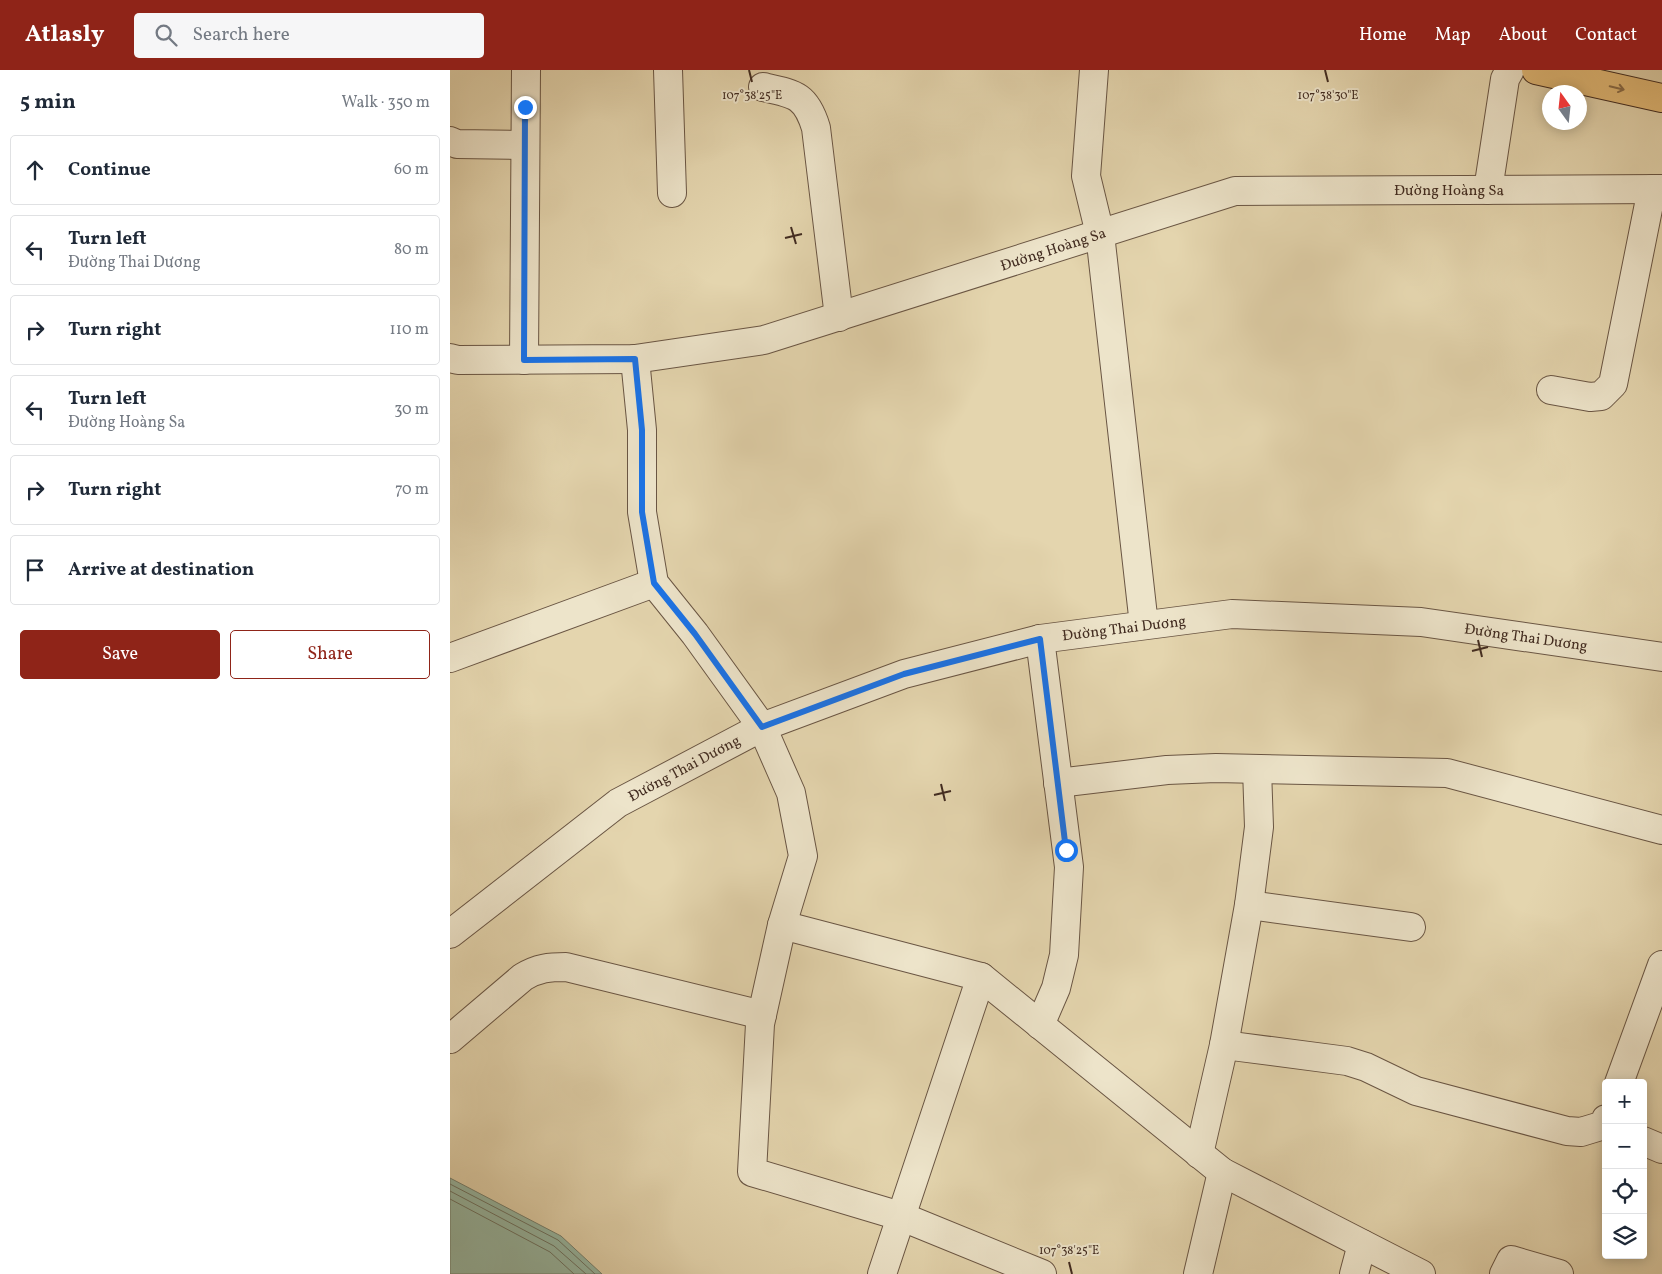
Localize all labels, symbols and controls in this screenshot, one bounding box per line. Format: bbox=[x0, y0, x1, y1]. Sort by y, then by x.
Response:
search box bbox=[134, 13, 484, 58]
text: Atlasly bbox=[25, 18, 104, 52]
icon: search bbox=[152, 21, 180, 49]
text: Search here bbox=[192, 22, 290, 48]
text: Home bbox=[1359, 23, 1407, 48]
text: Map bbox=[1435, 23, 1471, 48]
text: About bbox=[1499, 23, 1547, 48]
text: Contact bbox=[1575, 23, 1637, 48]
one-way arrow bbox=[1609, 84, 1625, 93]
north arrow bbox=[1542, 85, 1587, 130]
text: 5 min bbox=[20, 88, 76, 117]
text: 107°38'25"E bbox=[722, 88, 782, 104]
text: 107°38'30"E bbox=[1297, 88, 1359, 104]
text: Walk · 350 m bbox=[342, 92, 430, 114]
route end bbox=[514, 96, 537, 119]
icon: ahead bbox=[21, 156, 49, 184]
text: Continue bbox=[68, 157, 151, 183]
text: 60 m bbox=[394, 159, 429, 181]
street label: Đường Hoàng Sa bbox=[1394, 181, 1504, 202]
street label: Đường Hoàng Sa bbox=[998, 223, 1109, 277]
text: Turn left bbox=[68, 226, 147, 252]
icon: left bbox=[21, 236, 49, 264]
text: 80 m bbox=[394, 239, 429, 261]
text: Đường Thai Dương bbox=[68, 252, 201, 274]
icon: right bbox=[21, 316, 49, 344]
text: Turn right bbox=[68, 317, 161, 343]
text: 110 m bbox=[390, 319, 429, 341]
text: Turn left bbox=[68, 386, 147, 412]
icon: left bbox=[21, 396, 49, 424]
text: 30 m bbox=[394, 399, 429, 421]
text: Đường Hoàng Sa bbox=[68, 412, 185, 434]
icon: right bbox=[21, 476, 49, 504]
text: Turn right bbox=[68, 477, 161, 503]
text: 70 m bbox=[395, 479, 429, 501]
icon: arrive bbox=[21, 556, 49, 584]
text: Arrive at destination bbox=[68, 557, 254, 583]
street label: Đường Thai Dương bbox=[1061, 611, 1188, 647]
street label: Đường Thai Dương bbox=[1463, 619, 1589, 658]
button: Save bbox=[20, 630, 220, 679]
button: Share bbox=[230, 630, 430, 679]
street label: Đường Thai Dương bbox=[625, 731, 745, 808]
route start bbox=[1055, 839, 1078, 862]
map controls bbox=[1602, 1079, 1647, 1259]
button: + bbox=[1602, 1079, 1647, 1124]
button: − bbox=[1602, 1124, 1647, 1169]
button: locate bbox=[1602, 1169, 1647, 1214]
button: layers bbox=[1602, 1214, 1647, 1259]
text: 107°38'25"E bbox=[1039, 1243, 1099, 1259]

